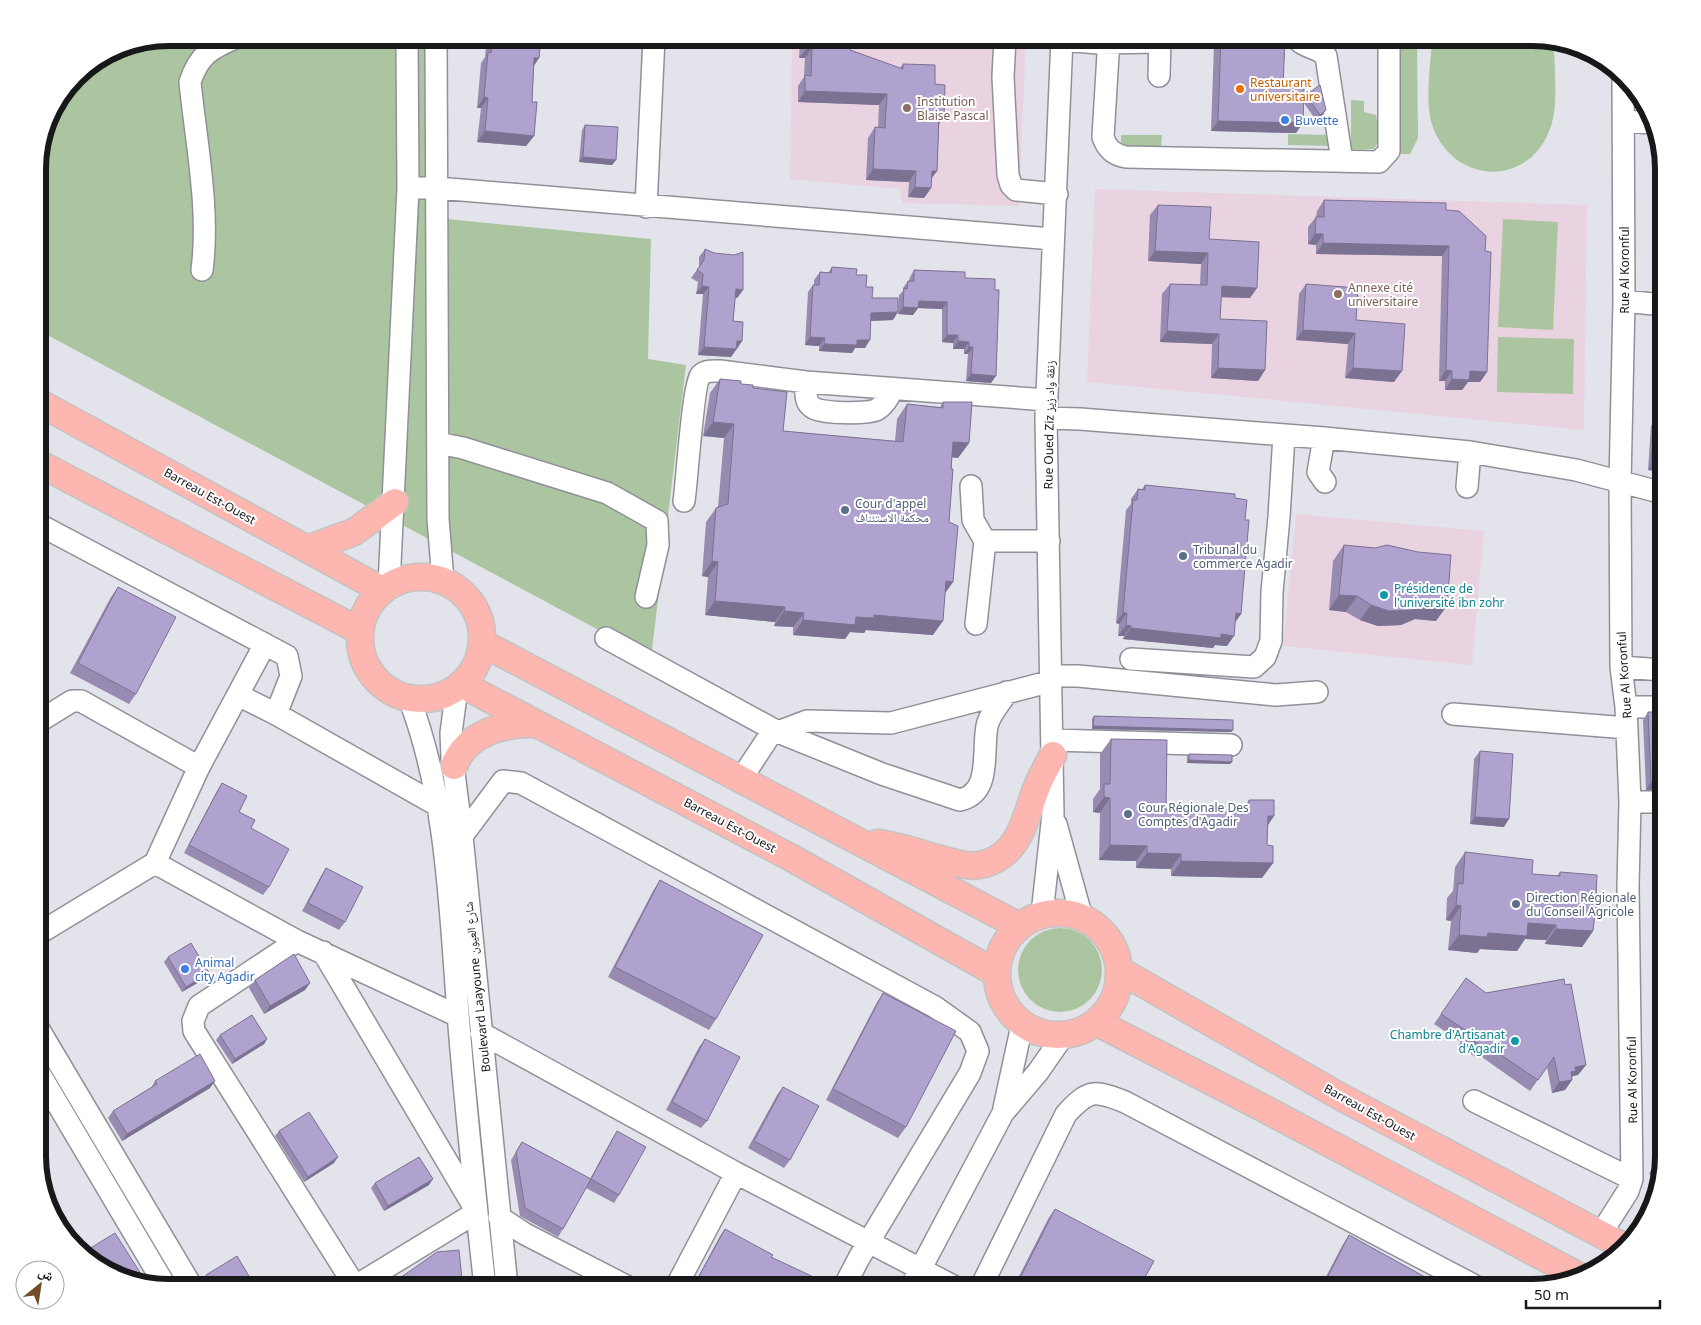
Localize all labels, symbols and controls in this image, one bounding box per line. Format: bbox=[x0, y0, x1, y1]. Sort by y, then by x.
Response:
place label: Restaurant universitaire bbox=[1250, 74, 1320, 105]
marker: Restaurant universitaire bbox=[1234, 83, 1246, 95]
place label: Institution Blaise Pascal bbox=[917, 93, 989, 124]
marker: Institution Blaise Pascal bbox=[901, 102, 913, 114]
place label: Buvette bbox=[1295, 112, 1339, 129]
marker: Buvette bbox=[1279, 114, 1291, 126]
street label: Rue Al Koronful bbox=[1616, 226, 1633, 314]
place label: Annexe cité universitaire bbox=[1348, 279, 1418, 310]
marker: Annexe cité universitaire bbox=[1332, 288, 1344, 300]
street label: Rue Oued Ziz زنقة واد زيز bbox=[1039, 360, 1059, 490]
street label: Barreau Est-Ouest bbox=[161, 464, 260, 529]
place label: Cour d'appel محكمة الاستئناف bbox=[855, 495, 929, 526]
marker: Cour d'appel محكمة الاستئناف bbox=[839, 504, 851, 516]
place label: Tribunal du commerce Agadir bbox=[1193, 541, 1293, 572]
marker: Tribunal du commerce Agadir bbox=[1177, 550, 1189, 562]
place label: Présidence de l'université ibn zohr bbox=[1394, 580, 1505, 611]
marker: Présidence de l'université ibn zohr bbox=[1378, 589, 1390, 601]
street label: Rue Al Koronful bbox=[1612, 631, 1636, 719]
street label: Barreau Est-Ouest bbox=[681, 793, 780, 857]
place label: Cour Régionale Des Comptes d'Agadir bbox=[1138, 799, 1249, 830]
marker: Cour Régionale Des Comptes d'Agadir bbox=[1122, 808, 1134, 820]
place label: Direction Régionale du Conseil Agricole bbox=[1526, 889, 1637, 920]
marker: Direction Régionale du Conseil Agricole bbox=[1510, 898, 1522, 910]
street label: Boulevard Laayoune شارع العيون bbox=[460, 901, 494, 1073]
place label: Animal city Agadir bbox=[195, 954, 255, 985]
marker: Animal city Agadir bbox=[179, 963, 191, 975]
place label: Chambre d'Artisanat d'Agadir bbox=[1390, 1026, 1506, 1057]
marker: Chambre d'Artisanat d'Agadir bbox=[1509, 1035, 1521, 1047]
street label: Rue Al Koronful bbox=[1623, 1036, 1641, 1124]
street label: Barreau Est-Ouest bbox=[1321, 1080, 1420, 1145]
north arrow bbox=[15, 1260, 65, 1310]
text: ش bbox=[36, 1261, 58, 1285]
scale bar bbox=[1526, 1278, 1660, 1310]
text: 50 m bbox=[1534, 1284, 1569, 1304]

